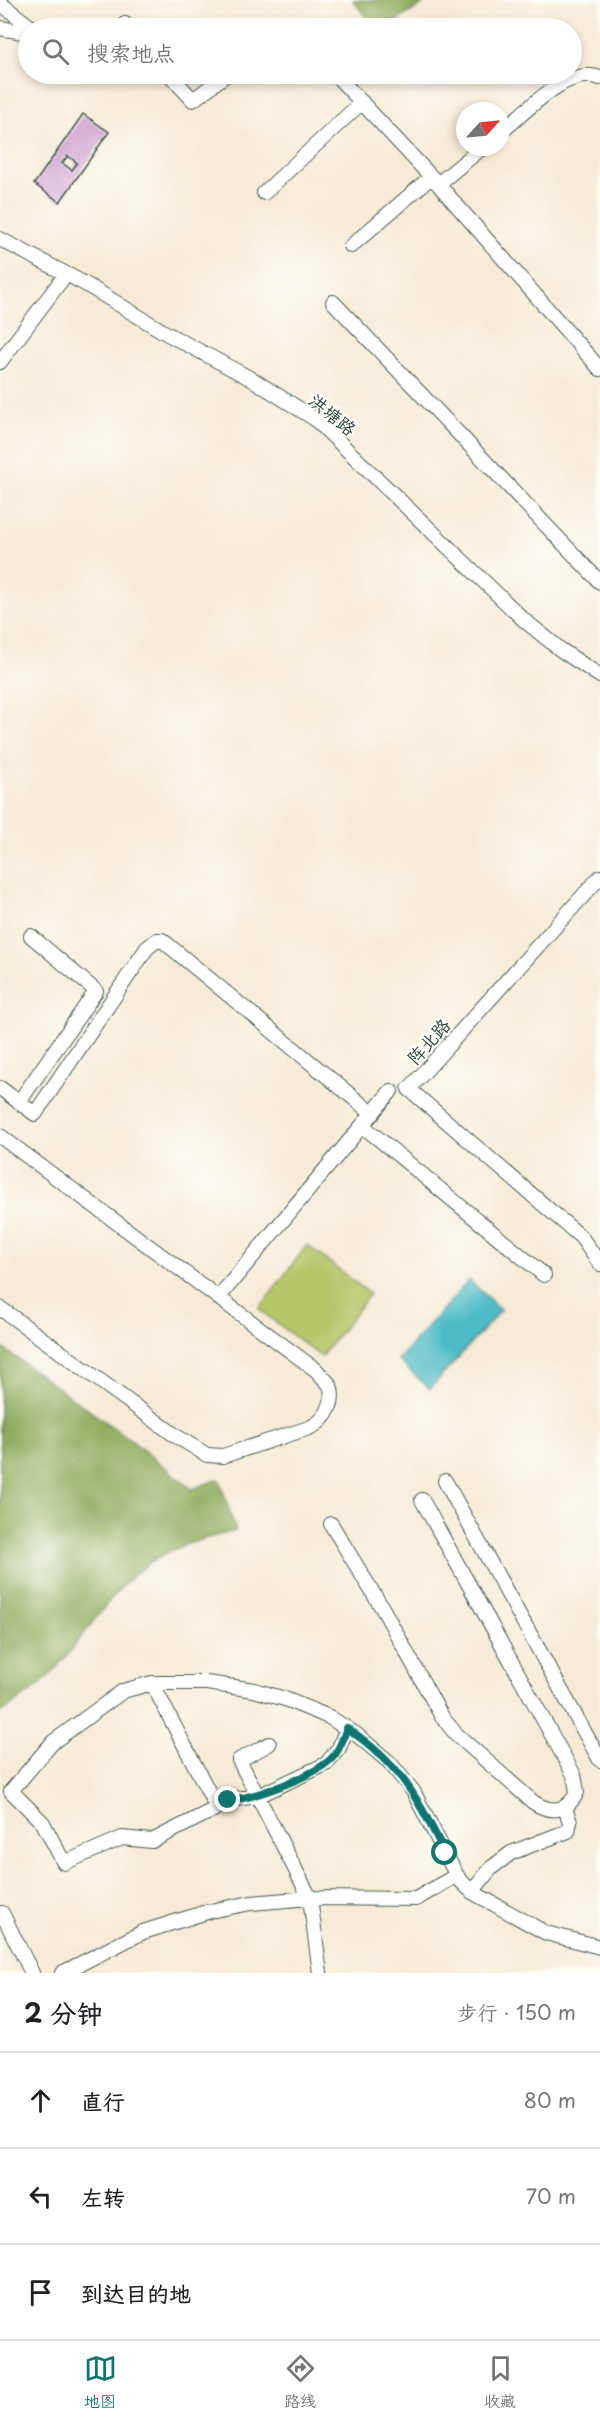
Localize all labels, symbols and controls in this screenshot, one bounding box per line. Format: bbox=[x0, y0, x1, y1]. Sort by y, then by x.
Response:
search box bbox=[18, 18, 582, 84]
icon: search bbox=[39, 35, 72, 68]
text: 搜索地点 bbox=[87, 35, 175, 68]
north arrow bbox=[456, 102, 510, 156]
street label: 洪塘路 bbox=[304, 387, 362, 441]
street label: 阵北路 bbox=[400, 1012, 456, 1070]
route end bbox=[214, 1786, 240, 1812]
route start bbox=[431, 1839, 457, 1865]
text: 2 分钟 bbox=[24, 1993, 103, 2032]
text: 步行 · 150 m bbox=[458, 1997, 576, 2027]
icon: ahead bbox=[24, 2084, 57, 2117]
text: 直行 bbox=[81, 2084, 125, 2117]
text: 80 m bbox=[524, 2085, 576, 2115]
icon: left bbox=[24, 2180, 57, 2213]
text: 左转 bbox=[81, 2180, 125, 2213]
text: 70 m bbox=[526, 2181, 576, 2211]
icon: arrive bbox=[24, 2276, 57, 2309]
text: 到达目的地 bbox=[81, 2276, 191, 2309]
tab: 地图 bbox=[84, 2352, 117, 2412]
tab: 路线 bbox=[284, 2352, 317, 2412]
tab: 收藏 bbox=[484, 2352, 517, 2412]

